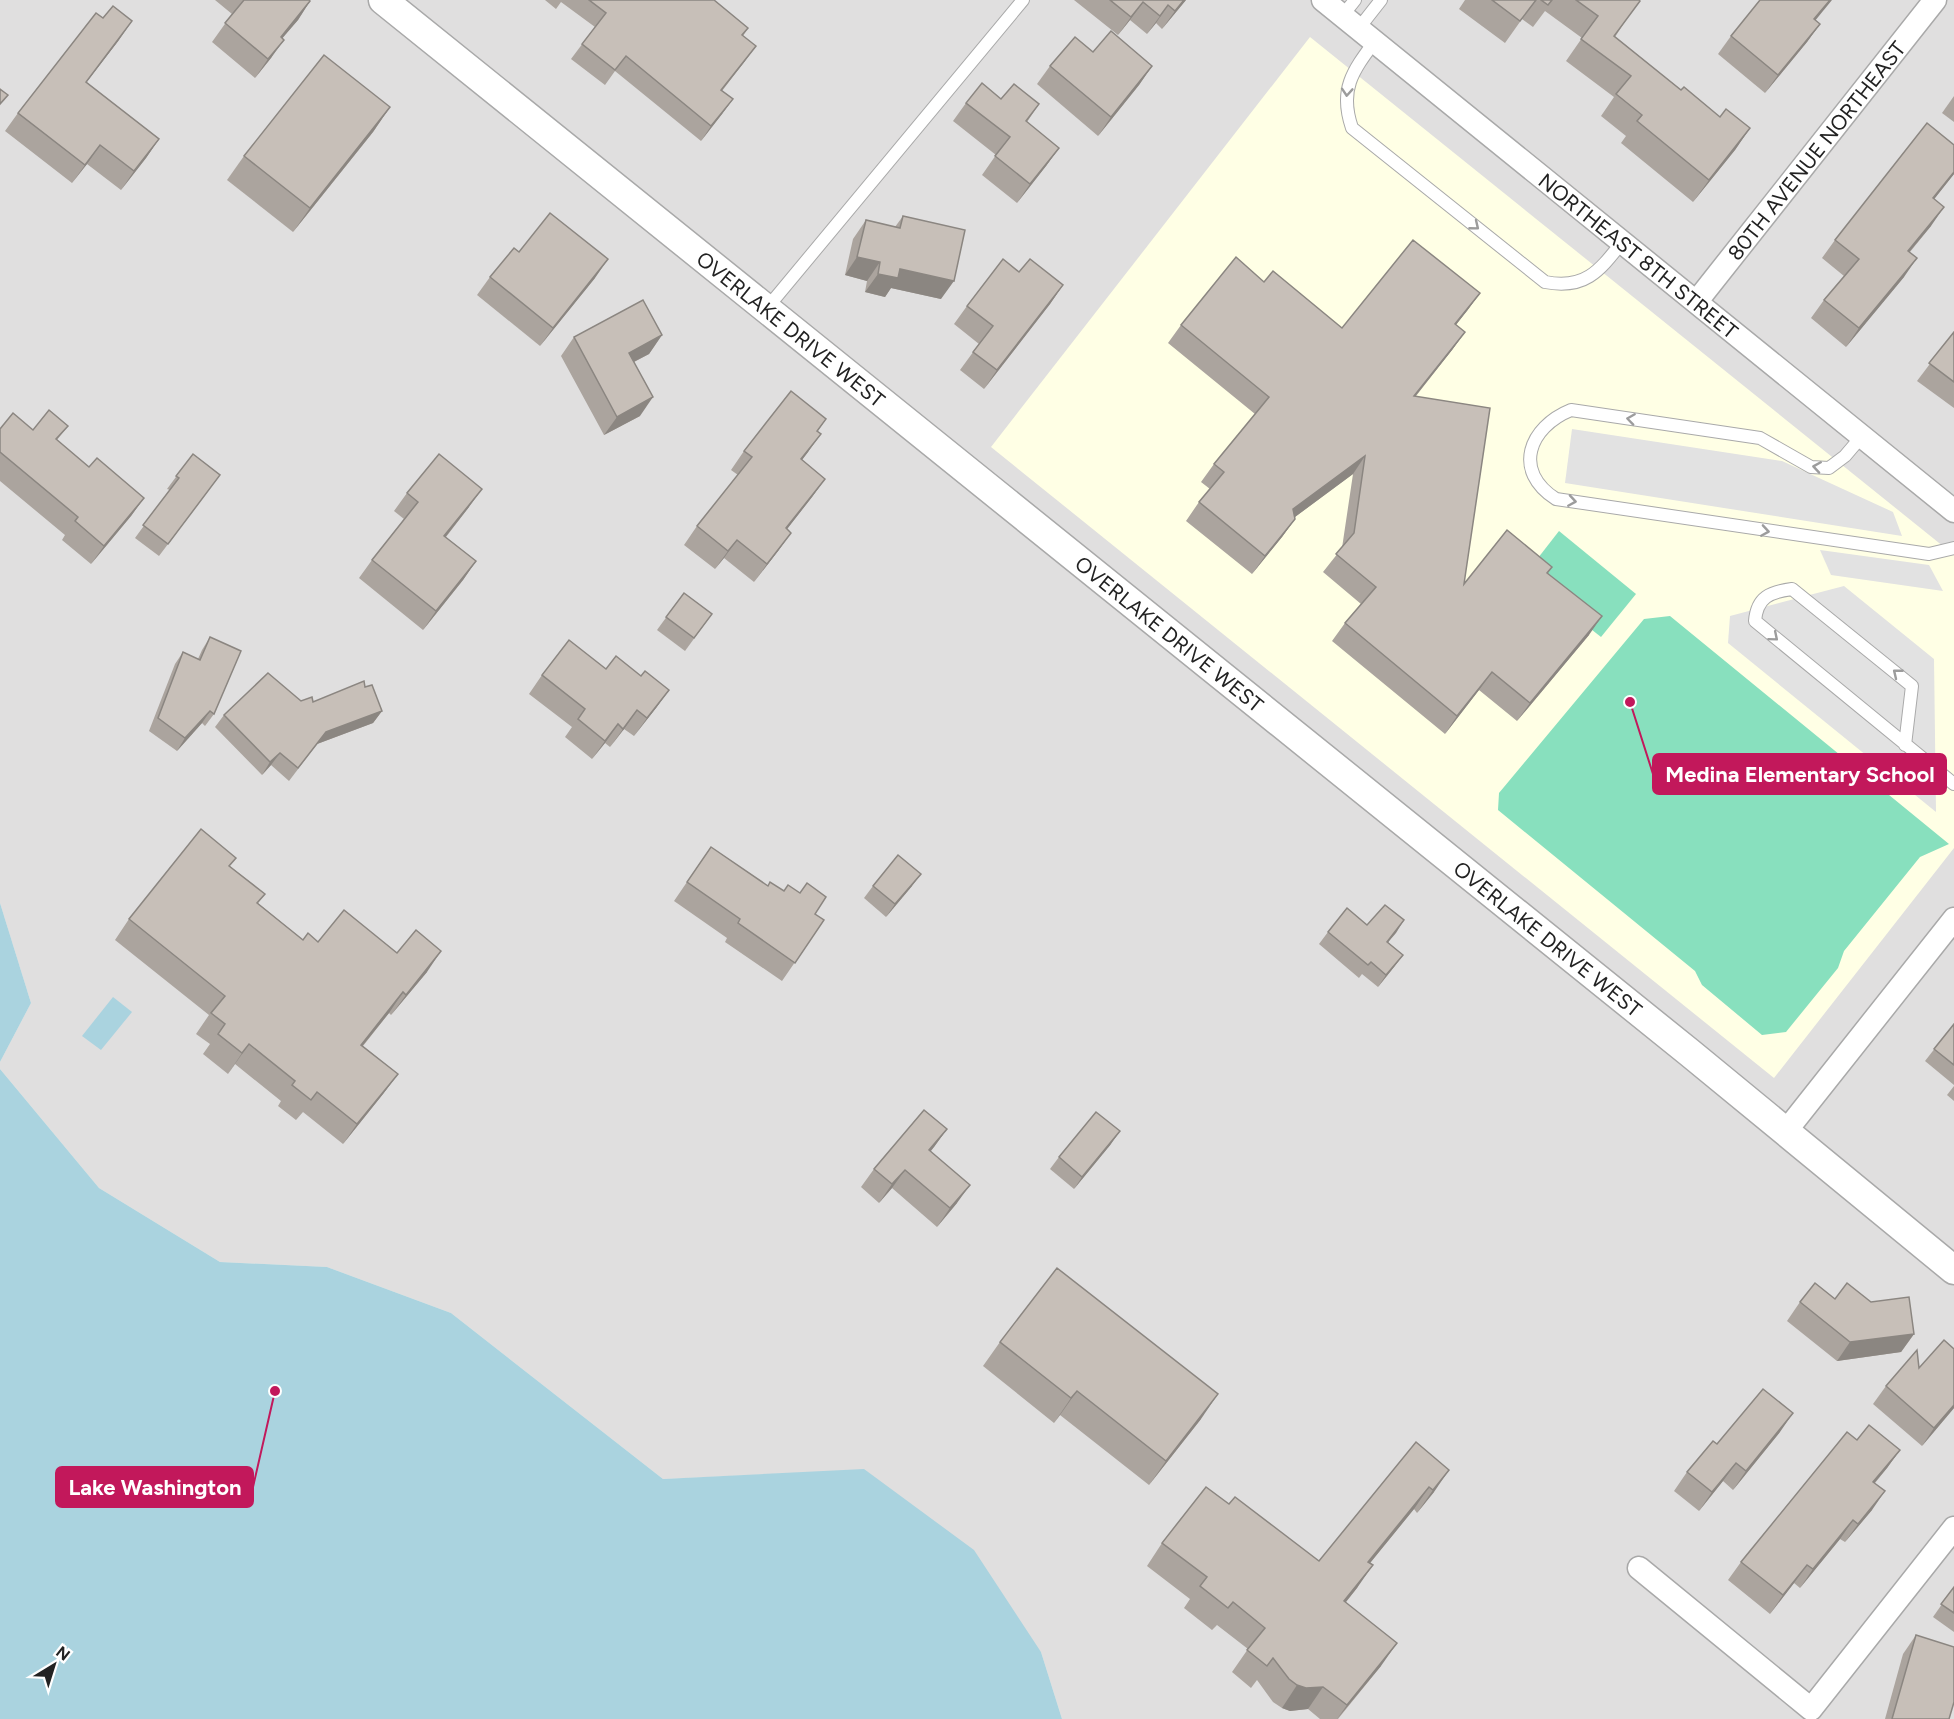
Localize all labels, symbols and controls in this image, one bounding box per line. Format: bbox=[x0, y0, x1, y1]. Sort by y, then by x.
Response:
street label: 80TH AVENUE NORTHEAST bbox=[1722, 36, 1911, 265]
one-way arrow bbox=[1341, 87, 1354, 96]
street label: NORTHEAST 8TH STREET bbox=[1534, 167, 1743, 344]
one-way arrow bbox=[1469, 219, 1480, 230]
street label: OVERLAKE DRIVE WEST bbox=[692, 245, 890, 412]
one-way arrow bbox=[1626, 413, 1636, 425]
one-way arrow bbox=[1812, 461, 1822, 473]
one-way arrow bbox=[1567, 495, 1577, 507]
one-way arrow bbox=[1760, 524, 1769, 536]
street label: OVERLAKE DRIVE WEST bbox=[1070, 550, 1269, 717]
one-way arrow bbox=[1767, 630, 1778, 641]
one-way arrow bbox=[1892, 670, 1903, 681]
callout: Medina Elementary School bbox=[1653, 754, 1946, 794]
text: Medina Elementary School bbox=[1665, 761, 1935, 788]
street label: OVERLAKE DRIVE WEST bbox=[1449, 855, 1647, 1022]
callout: Lake Washington bbox=[56, 1467, 253, 1507]
text: Lake Washington bbox=[69, 1474, 241, 1501]
north arrow bbox=[24, 1635, 84, 1695]
text: N bbox=[52, 1642, 74, 1665]

